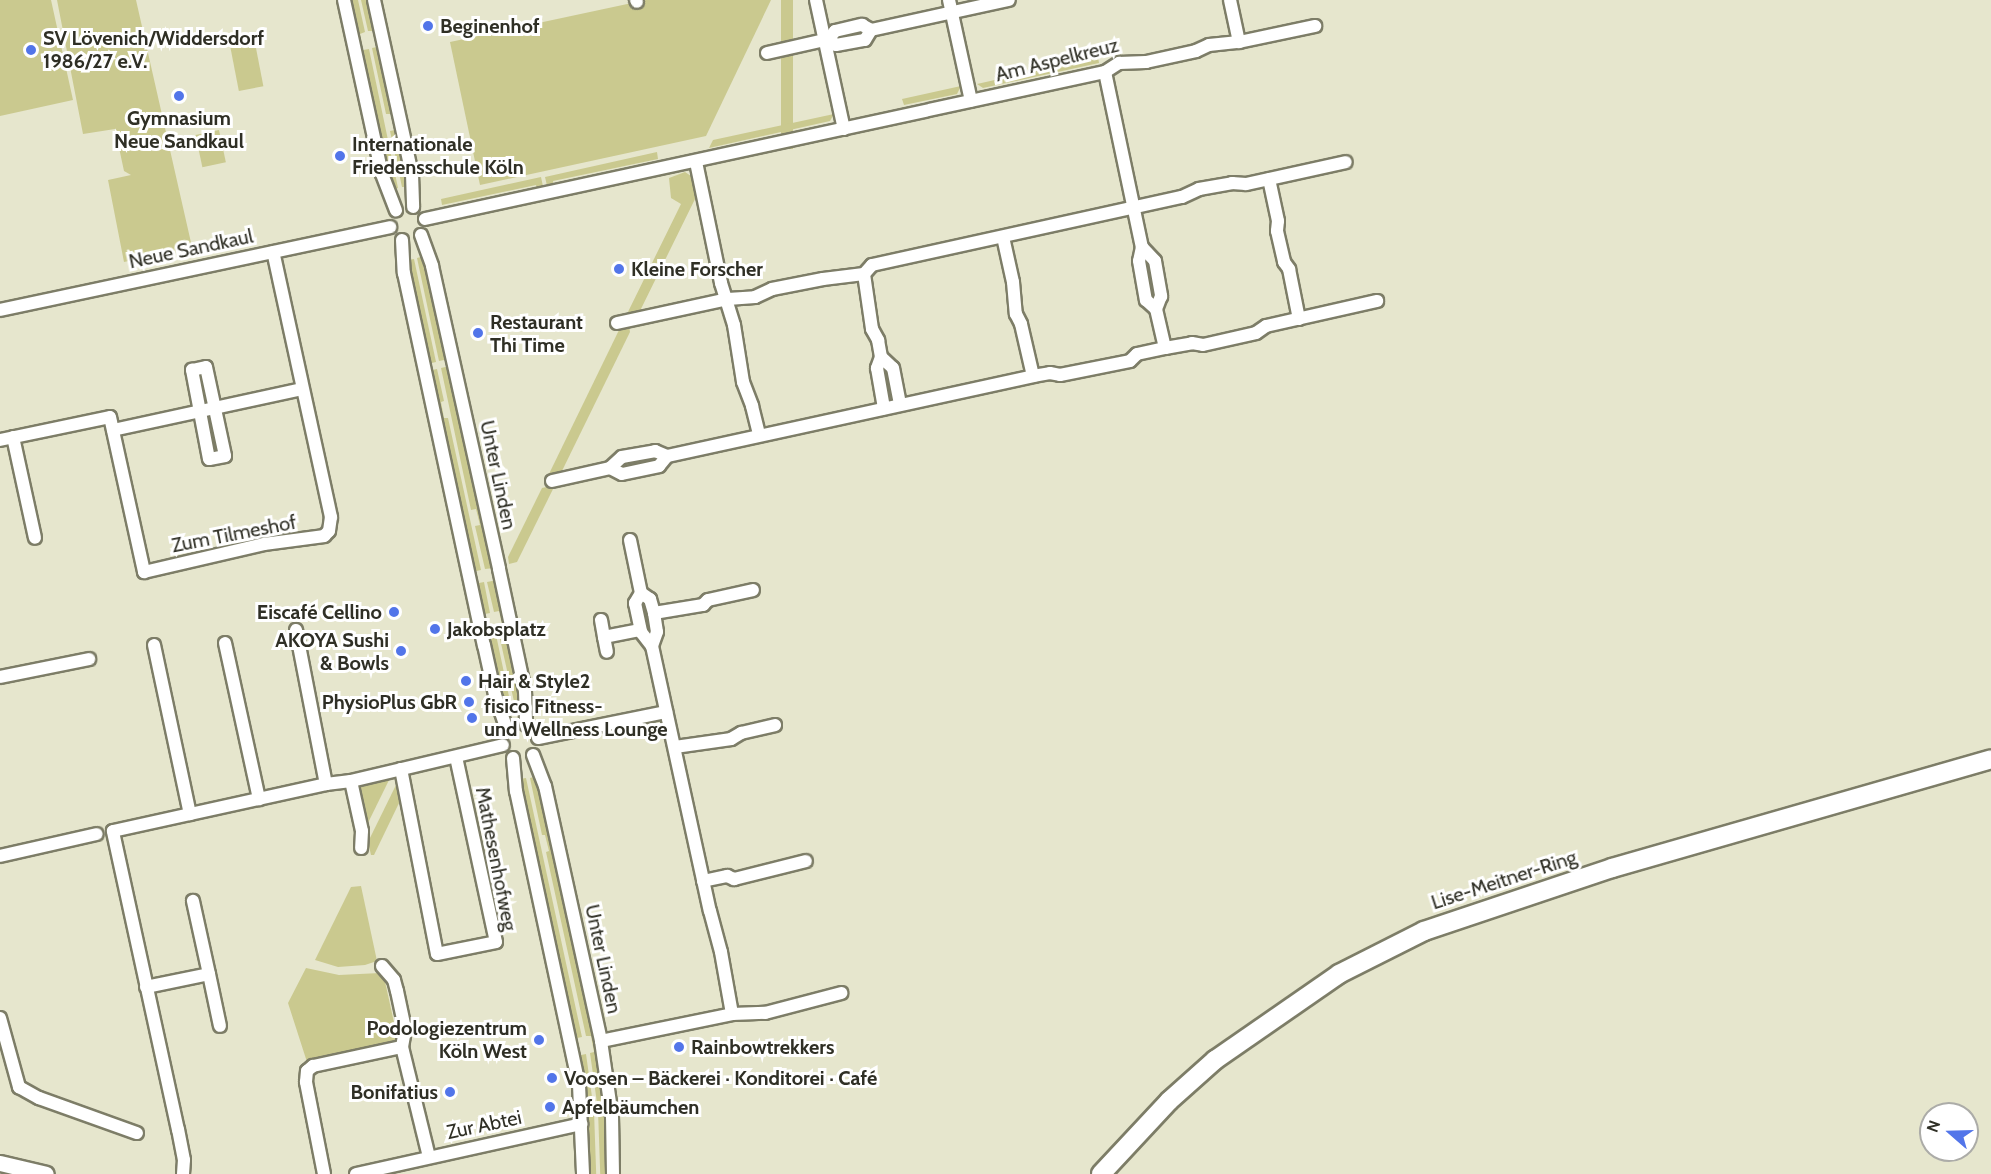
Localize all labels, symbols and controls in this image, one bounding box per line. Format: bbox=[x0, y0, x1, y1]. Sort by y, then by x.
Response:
place label: Beginenhof bbox=[440, 14, 540, 38]
marker: Beginenhof bbox=[421, 19, 435, 33]
place label: SV Lövenich/Widdersdorf 1986/27 e.V. bbox=[43, 27, 264, 74]
street label: Am Aspelkreuz bbox=[993, 33, 1121, 87]
marker: SV Lövenich/Widdersdorf 1986/27 e.V. bbox=[24, 43, 38, 57]
marker: Gymnasium Neue Sandkaul bbox=[172, 89, 186, 103]
place label: Gymnasium Neue Sandkaul bbox=[114, 106, 244, 153]
place label: Internationale Friedensschule Köln bbox=[352, 132, 524, 179]
marker: Internationale Friedensschule Köln bbox=[333, 149, 347, 163]
street label: Neue Sandkaul bbox=[127, 224, 255, 274]
place label: Kleine Forscher bbox=[631, 257, 763, 281]
marker: Kleine Forscher bbox=[612, 262, 626, 276]
place label: Restaurant Thi Time bbox=[490, 310, 583, 357]
marker: Restaurant Thi Time bbox=[471, 326, 485, 340]
street label: Unter Linden bbox=[475, 418, 521, 532]
street label: Zum Tilmeshof bbox=[170, 510, 298, 558]
place label: Eiscafé Cellino bbox=[257, 600, 382, 624]
marker: Eiscafé Cellino bbox=[387, 605, 401, 619]
place label: Jakobsplatz bbox=[447, 617, 546, 641]
marker: Jakobsplatz bbox=[428, 622, 442, 636]
place label: AKOYA Sushi & Bowls bbox=[275, 628, 389, 675]
marker: AKOYA Sushi & Bowls bbox=[394, 644, 408, 658]
place label: Hair & Style2 bbox=[478, 669, 590, 693]
marker: Hair & Style2 bbox=[459, 674, 473, 688]
place label: PhysioPlus GbR bbox=[322, 690, 457, 714]
place label: fisico Fitness- und Wellness Lounge bbox=[484, 694, 668, 741]
marker: PhysioPlus GbR bbox=[462, 695, 476, 709]
marker: fisico Fitness- und Wellness Lounge bbox=[465, 711, 479, 725]
street label: Mathesenhofweg bbox=[470, 785, 522, 933]
street label: Lise-Meitner-Ring bbox=[1428, 845, 1580, 915]
street label: Unter Linden bbox=[580, 902, 626, 1016]
place label: Podologiezentrum Köln West bbox=[367, 1016, 527, 1063]
marker: Podologiezentrum Köln West bbox=[532, 1033, 546, 1047]
place label: Rainbowtrekkers bbox=[691, 1035, 834, 1059]
marker: Rainbowtrekkers bbox=[672, 1040, 686, 1054]
place label: Voosen – Bäckerei · Konditorei · Café bbox=[564, 1066, 877, 1090]
marker: Voosen – Bäckerei · Konditorei · Café bbox=[545, 1071, 559, 1085]
place label: Bonifatius bbox=[351, 1080, 438, 1104]
marker: Bonifatius bbox=[443, 1085, 457, 1099]
place label: Apfelbäumchen bbox=[562, 1095, 699, 1119]
marker: Apfelbäumchen bbox=[543, 1100, 557, 1114]
north arrow bbox=[1919, 1102, 1979, 1162]
street label: Zur Abtei bbox=[444, 1105, 524, 1145]
text: N bbox=[1923, 1118, 1944, 1135]

